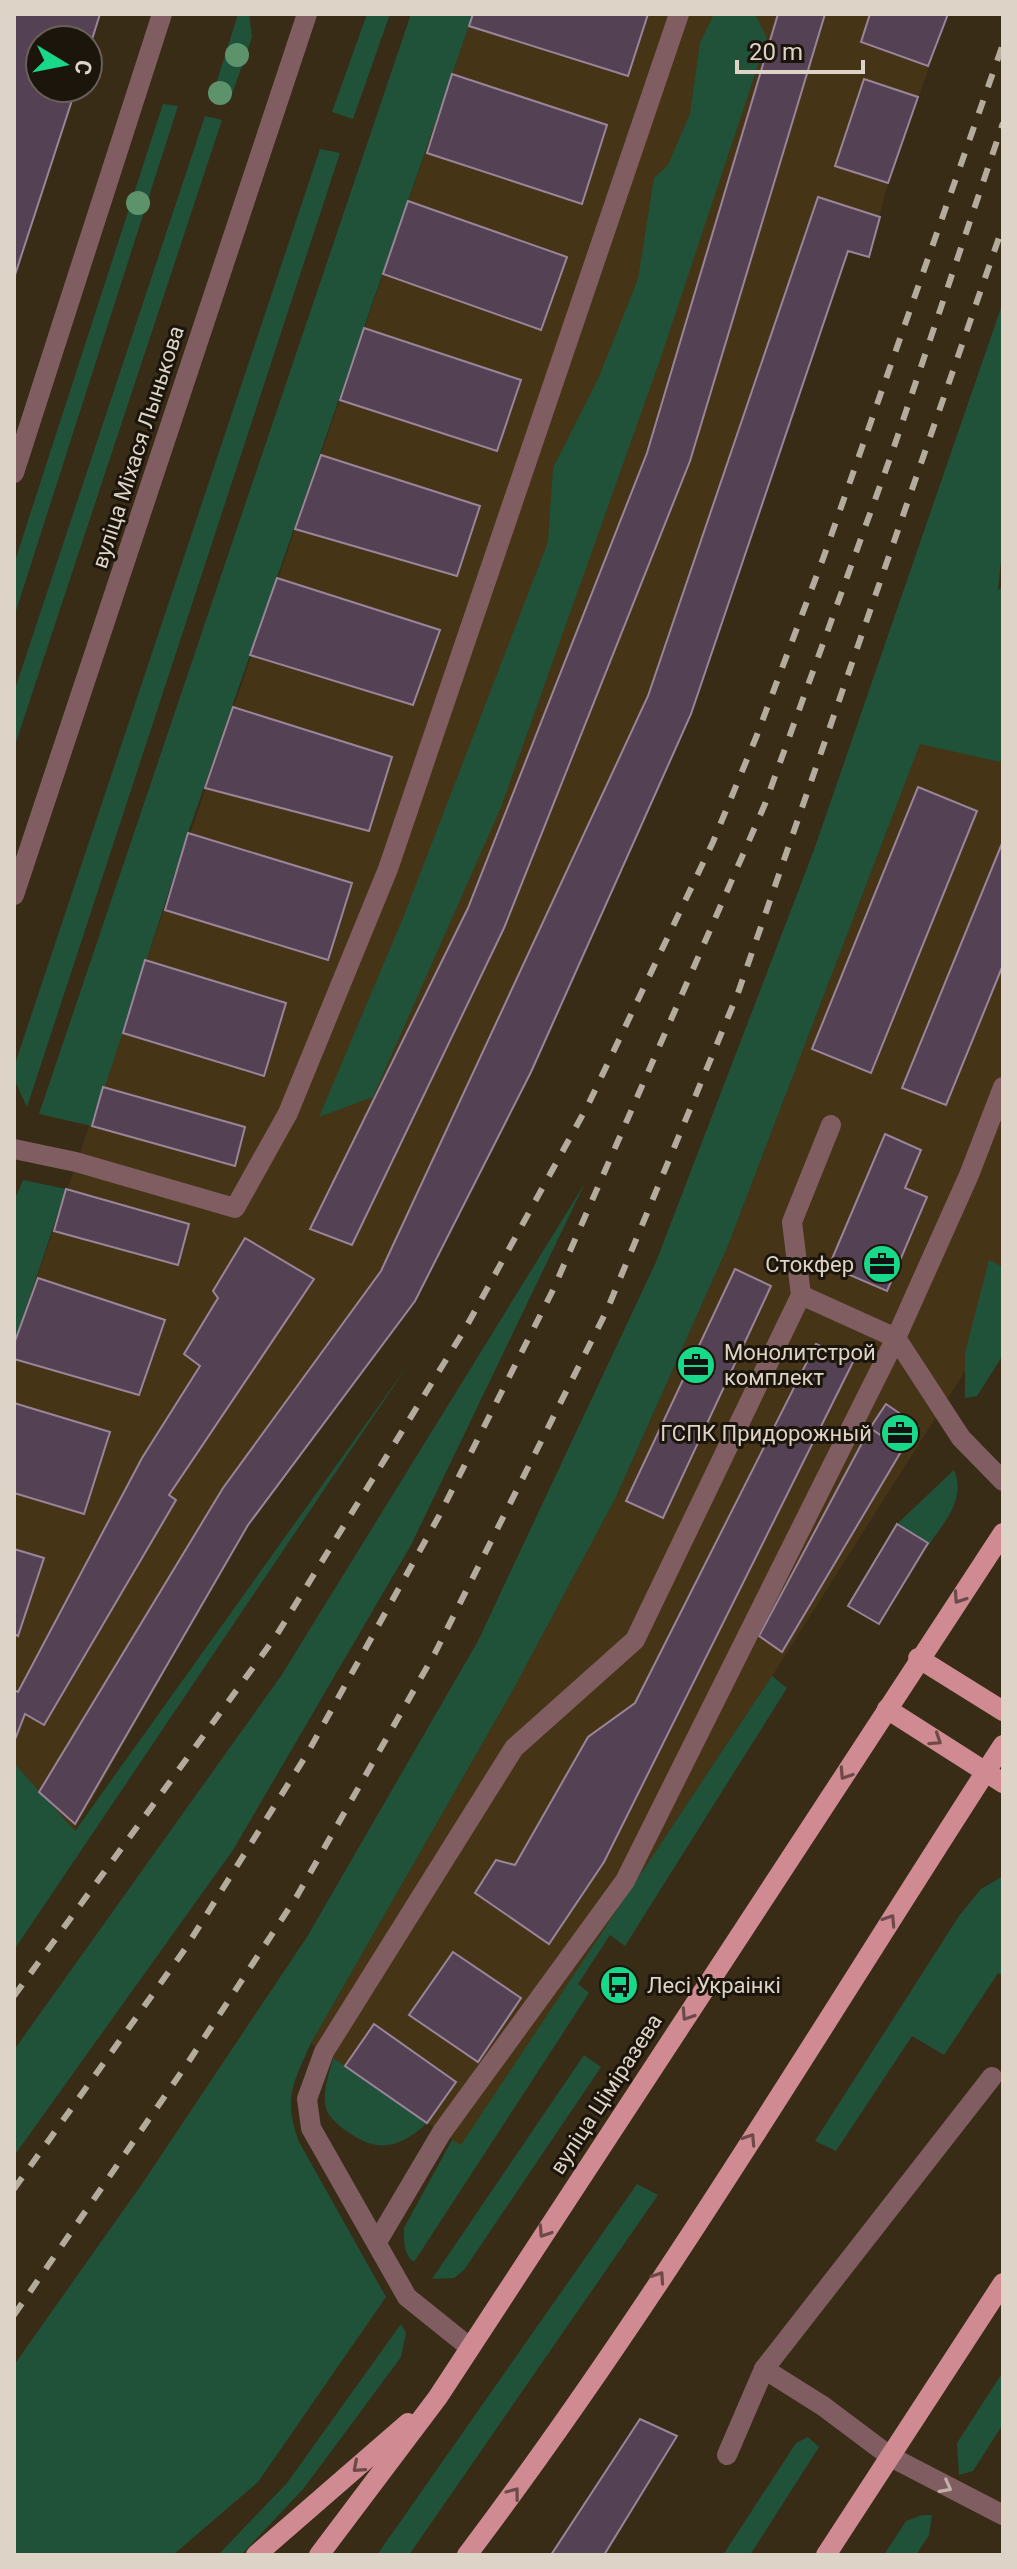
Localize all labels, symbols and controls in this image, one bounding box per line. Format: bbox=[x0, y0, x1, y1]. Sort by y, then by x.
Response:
north arrow bbox=[24, 24, 104, 104]
scale bar bbox=[737, 24, 863, 74]
text: 20 m bbox=[749, 38, 803, 66]
text: С bbox=[70, 58, 97, 77]
street label: вуліца Міхася Лынькова bbox=[87, 323, 189, 571]
office icon: Стокфер bbox=[861, 1243, 903, 1285]
place label: Стокфер bbox=[765, 1252, 854, 1277]
place label: Монолитстрой комплект bbox=[724, 1340, 876, 1390]
office icon: Монолитстрой комплект bbox=[675, 1344, 717, 1386]
office icon: ГСПК Придорожный bbox=[879, 1412, 921, 1454]
place label: ГСПК Придорожный bbox=[660, 1421, 872, 1446]
one-way arrow bbox=[954, 1589, 969, 1603]
one-way arrow bbox=[928, 1731, 942, 1746]
one-way arrow bbox=[839, 1765, 854, 1780]
one-way arrow bbox=[881, 1914, 896, 1929]
bus stop icon: Лесі Украінкі bbox=[598, 1964, 640, 2006]
place label: Лесі Украінкі bbox=[647, 1973, 781, 1998]
one-way arrow bbox=[682, 2006, 697, 2021]
street label: вуліца Ціміразева bbox=[545, 2009, 667, 2179]
one-way arrow bbox=[740, 2133, 755, 2148]
one-way arrow bbox=[538, 2223, 553, 2238]
one-way arrow bbox=[649, 2271, 664, 2285]
one-way arrow bbox=[352, 2457, 367, 2472]
one-way arrow bbox=[938, 2478, 953, 2493]
one-way arrow bbox=[505, 2487, 519, 2501]

